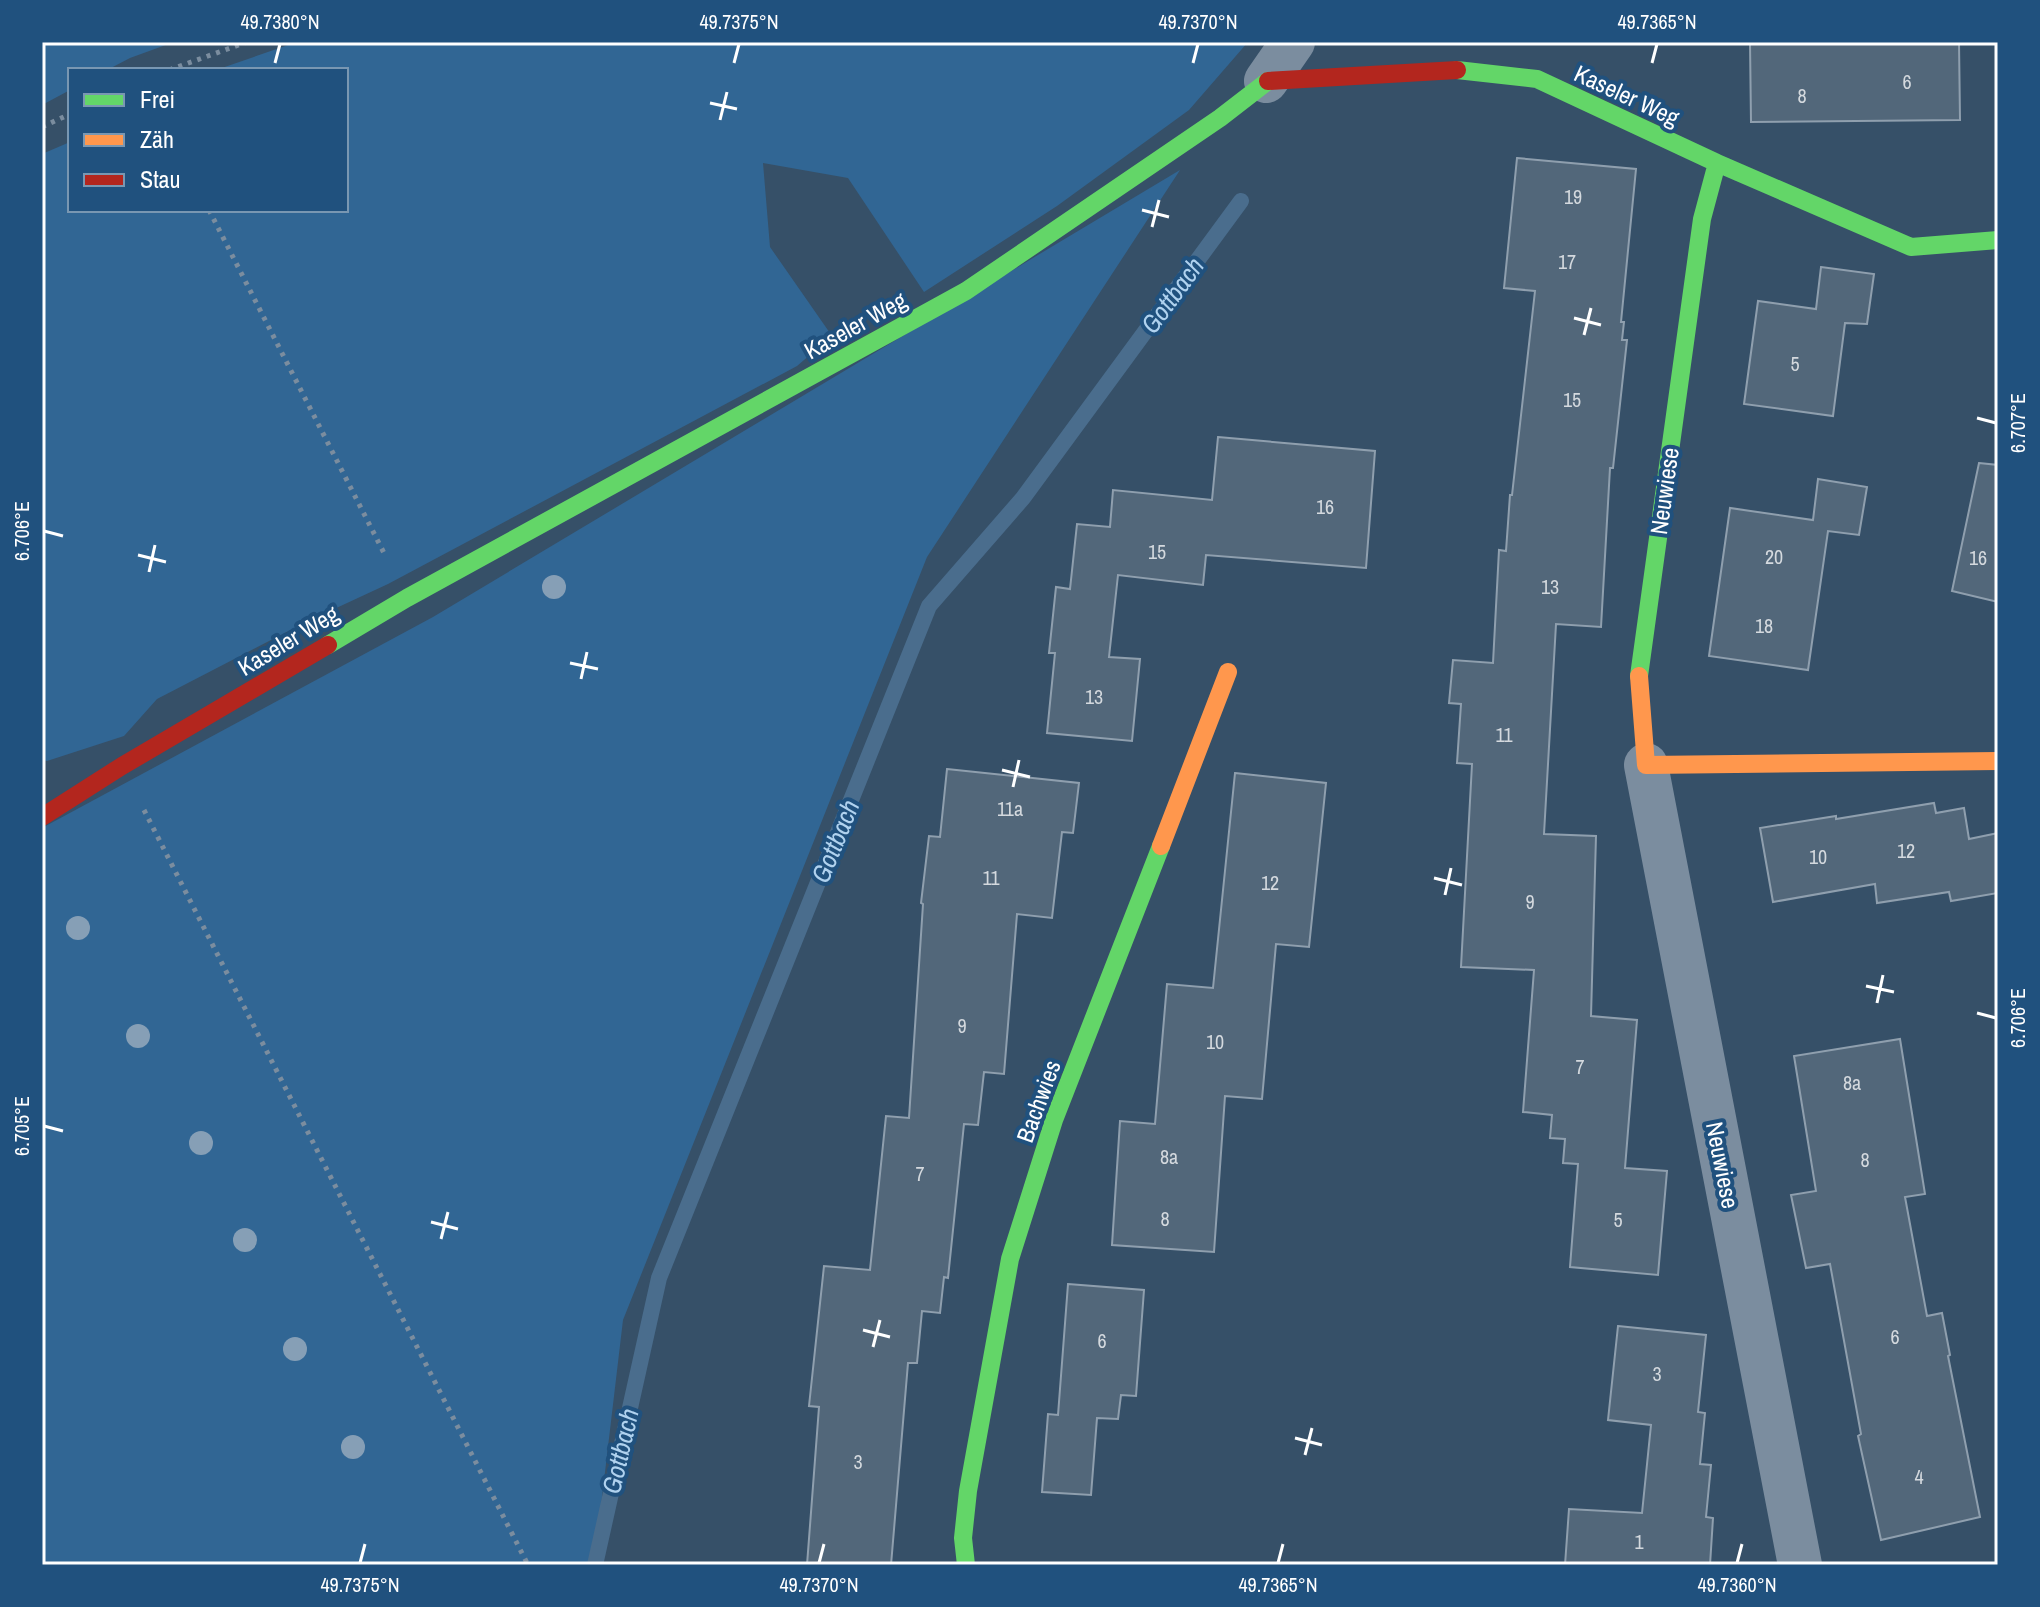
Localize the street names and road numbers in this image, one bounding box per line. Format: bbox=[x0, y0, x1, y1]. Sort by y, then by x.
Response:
street label: Kaseler Weg bbox=[1569, 57, 1685, 133]
street label: Kaseler Weg bbox=[798, 284, 912, 366]
street label: Neuwiese bbox=[1642, 445, 1686, 537]
street label: Kaseler Weg bbox=[232, 597, 344, 683]
street label: Bachwies bbox=[1008, 1055, 1068, 1147]
street label: Neuwiese bbox=[1699, 1119, 1747, 1211]

